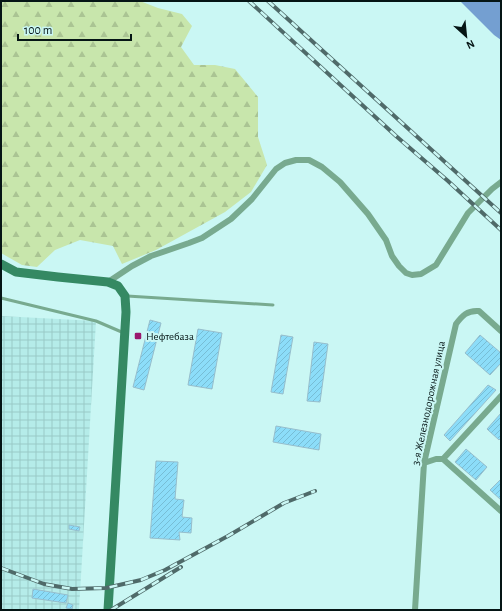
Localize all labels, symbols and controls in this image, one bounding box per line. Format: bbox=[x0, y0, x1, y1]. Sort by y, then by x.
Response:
scale bar bbox=[18, 16, 131, 42]
north arrow bbox=[446, 16, 486, 56]
text: 100 m bbox=[24, 24, 52, 36]
text: N bbox=[464, 38, 476, 51]
marker: Нефтебаза bbox=[133, 331, 143, 341]
place label: Нефтебаза bbox=[146, 331, 194, 342]
street label: 3-я Железнодорожная улица bbox=[410, 340, 447, 466]

